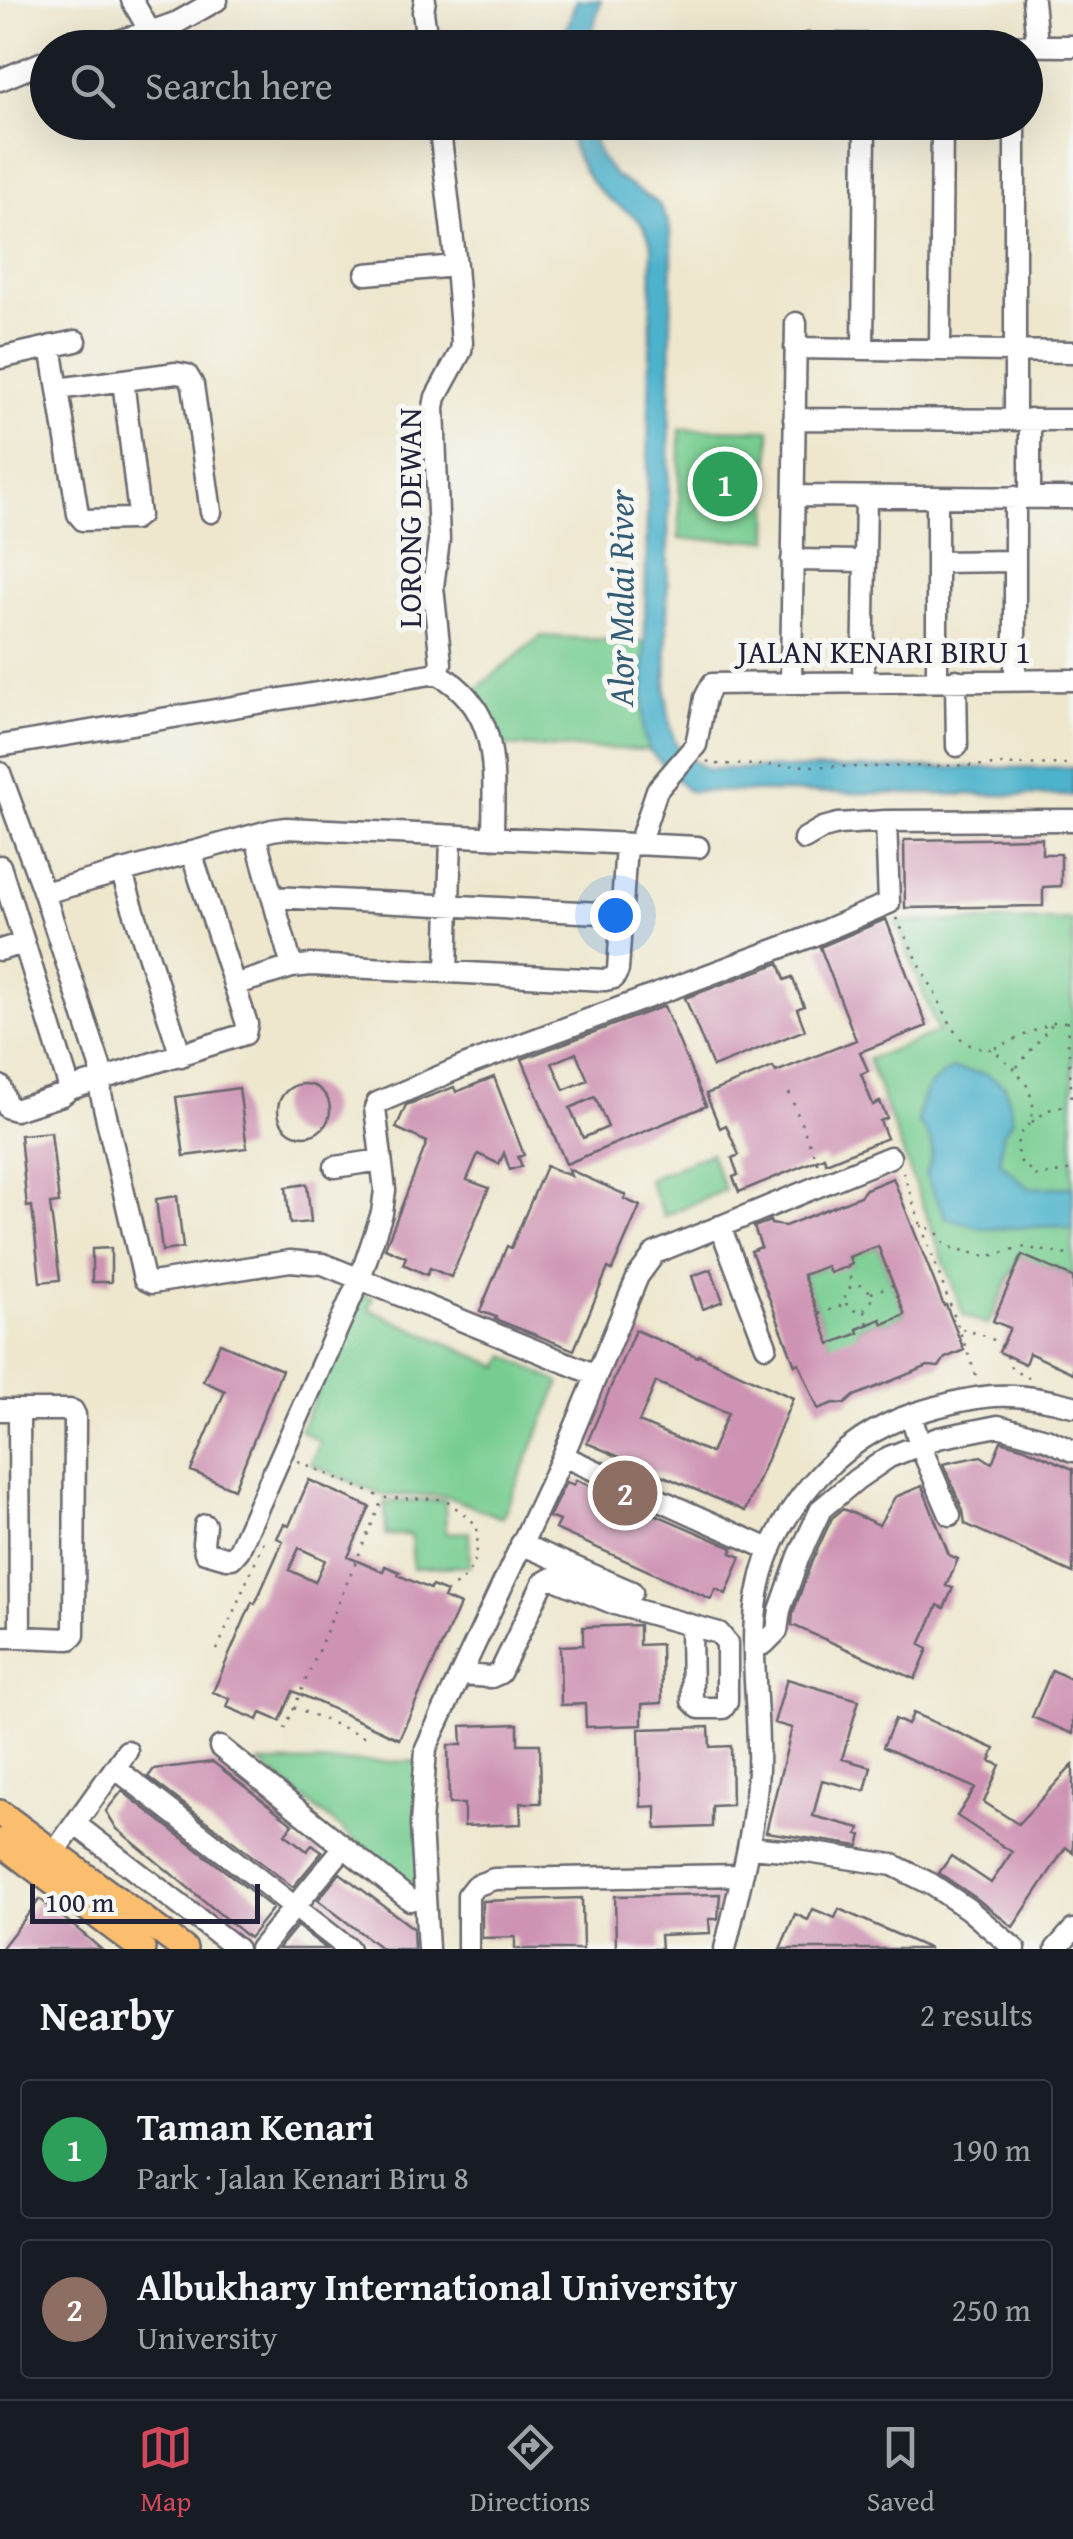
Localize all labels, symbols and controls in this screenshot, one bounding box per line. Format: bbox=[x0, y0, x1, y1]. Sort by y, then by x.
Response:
search box bbox=[30, 30, 1043, 140]
text: Search here bbox=[145, 57, 333, 113]
icon: search bbox=[65, 58, 120, 113]
street label: LORONG DEWAN bbox=[386, 408, 433, 628]
pin: 1 bbox=[692, 446, 758, 522]
water label: Alor Malai River bbox=[595, 488, 646, 708]
street label: JALAN KENARI BIRU 1 bbox=[733, 628, 1031, 675]
your location bbox=[590, 890, 641, 941]
pin: 2 bbox=[592, 1456, 658, 1530]
scale bar bbox=[30, 1879, 260, 1924]
text: 100 m bbox=[45, 1881, 114, 1922]
text: Nearby bbox=[40, 1984, 174, 2045]
text: 2 results bbox=[920, 1991, 1033, 2038]
text: Taman Kenari bbox=[137, 2098, 374, 2154]
text: 1 bbox=[66, 2126, 83, 2173]
text: 190 m bbox=[952, 2126, 1031, 2173]
text: Park · Jalan Kenari Biru 8 bbox=[137, 2154, 469, 2201]
text: Albukhary International University bbox=[137, 2258, 737, 2314]
text: 2 bbox=[66, 2286, 83, 2333]
text: 250 m bbox=[952, 2286, 1031, 2333]
text: University bbox=[137, 2314, 277, 2361]
tab: Map bbox=[138, 2420, 193, 2521]
tab: Directions bbox=[470, 2420, 590, 2521]
tab: Saved bbox=[867, 2420, 935, 2521]

